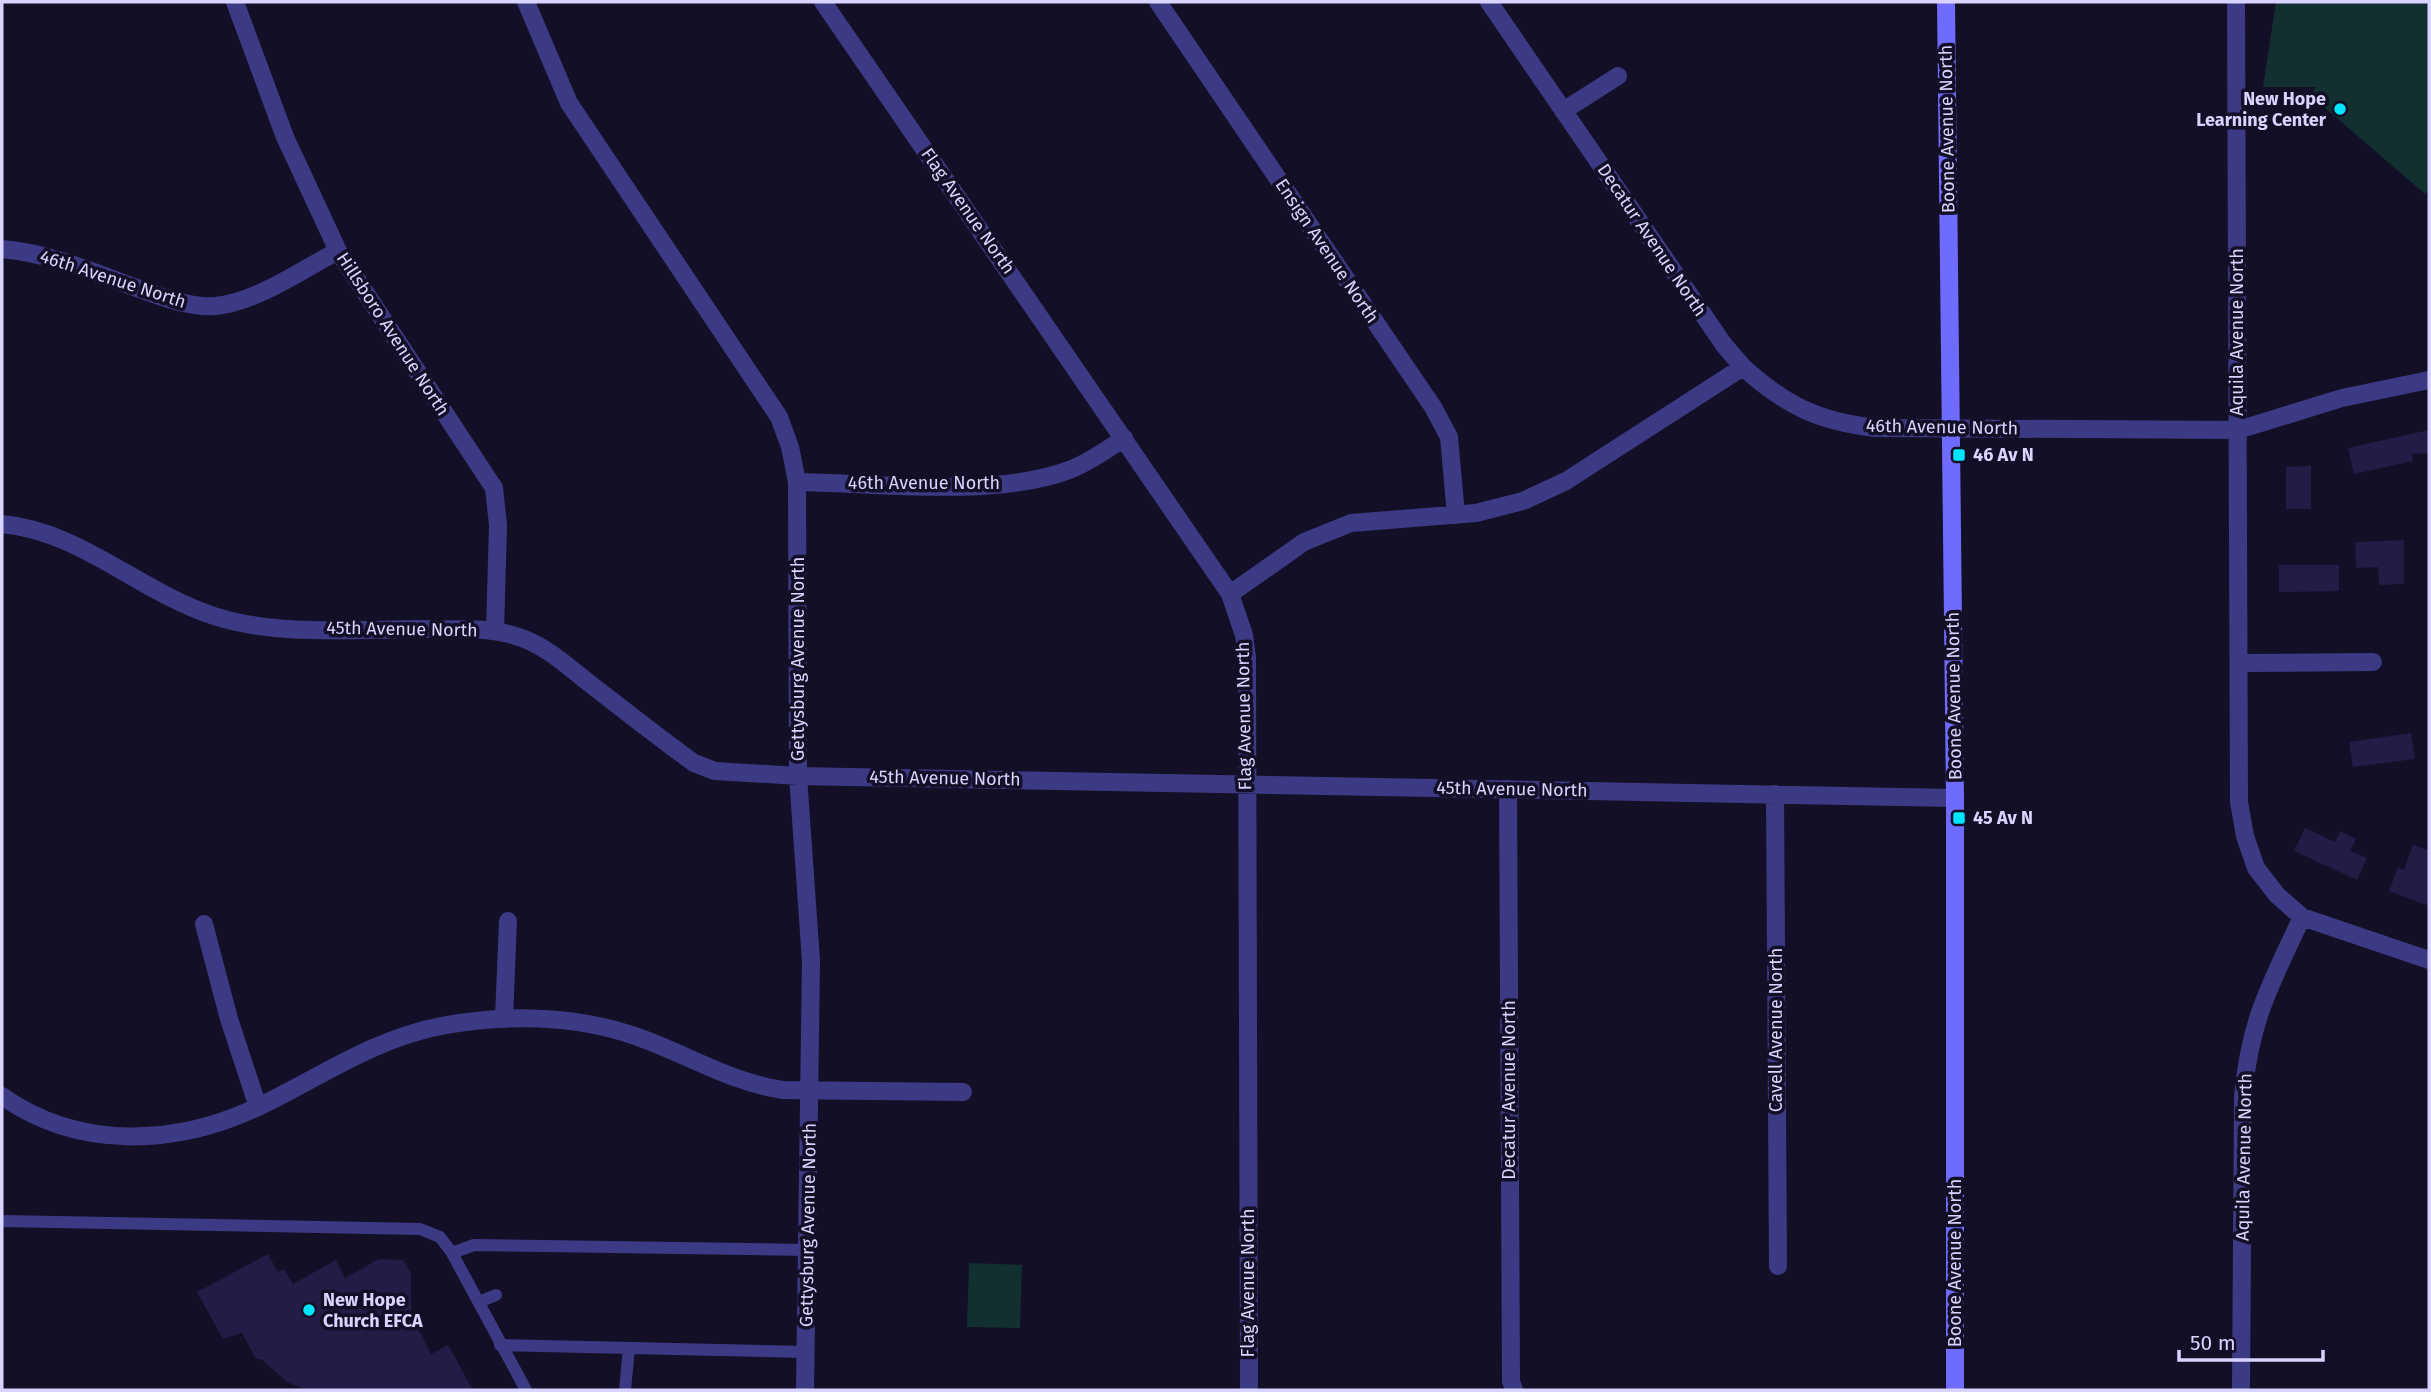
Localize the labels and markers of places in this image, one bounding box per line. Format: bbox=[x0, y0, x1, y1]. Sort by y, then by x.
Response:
place label: New Hope Learning Center bbox=[2196, 88, 2327, 131]
marker: New Hope Learning Center bbox=[2332, 101, 2348, 117]
place label: 46 Av N bbox=[1973, 444, 2034, 466]
marker: 46 Av N bbox=[1951, 447, 1967, 463]
place label: 45 Av N bbox=[1973, 807, 2033, 829]
marker: 45 Av N bbox=[1951, 810, 1967, 826]
place label: New Hope Church EFCA bbox=[323, 1289, 423, 1332]
marker: New Hope Church EFCA bbox=[301, 1302, 317, 1318]

